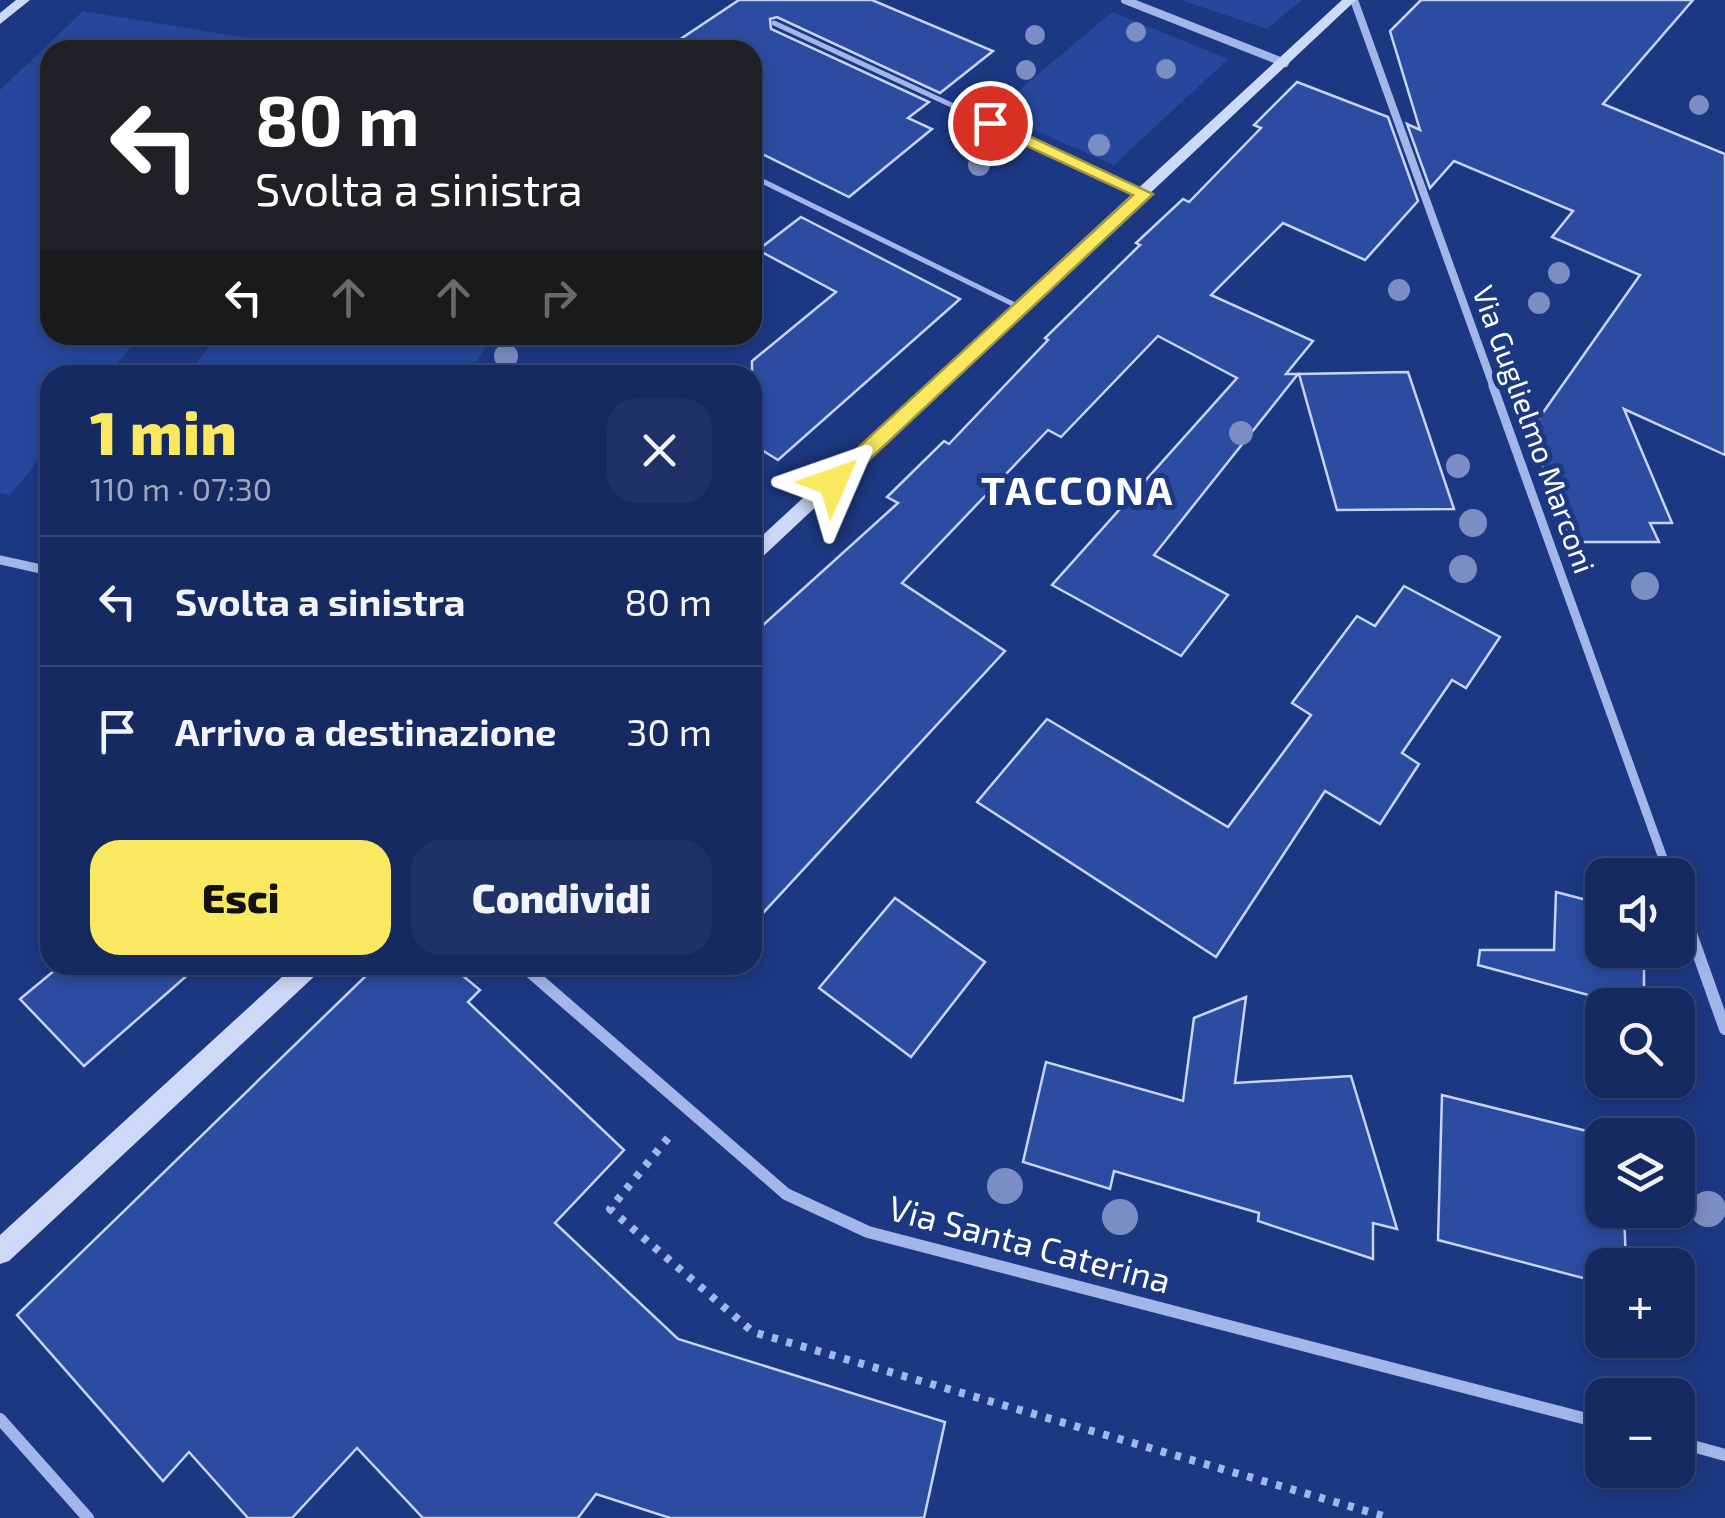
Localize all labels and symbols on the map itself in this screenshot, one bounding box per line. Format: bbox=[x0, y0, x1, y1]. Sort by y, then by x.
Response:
pin bbox=[948, 81, 1033, 166]
street label: Via Guglielmo Marconi bbox=[1466, 280, 1604, 578]
position arrow bbox=[781, 430, 885, 534]
district label: TACCONA bbox=[981, 465, 1175, 513]
street label: Via Santa Caterina bbox=[884, 1185, 1176, 1301]

